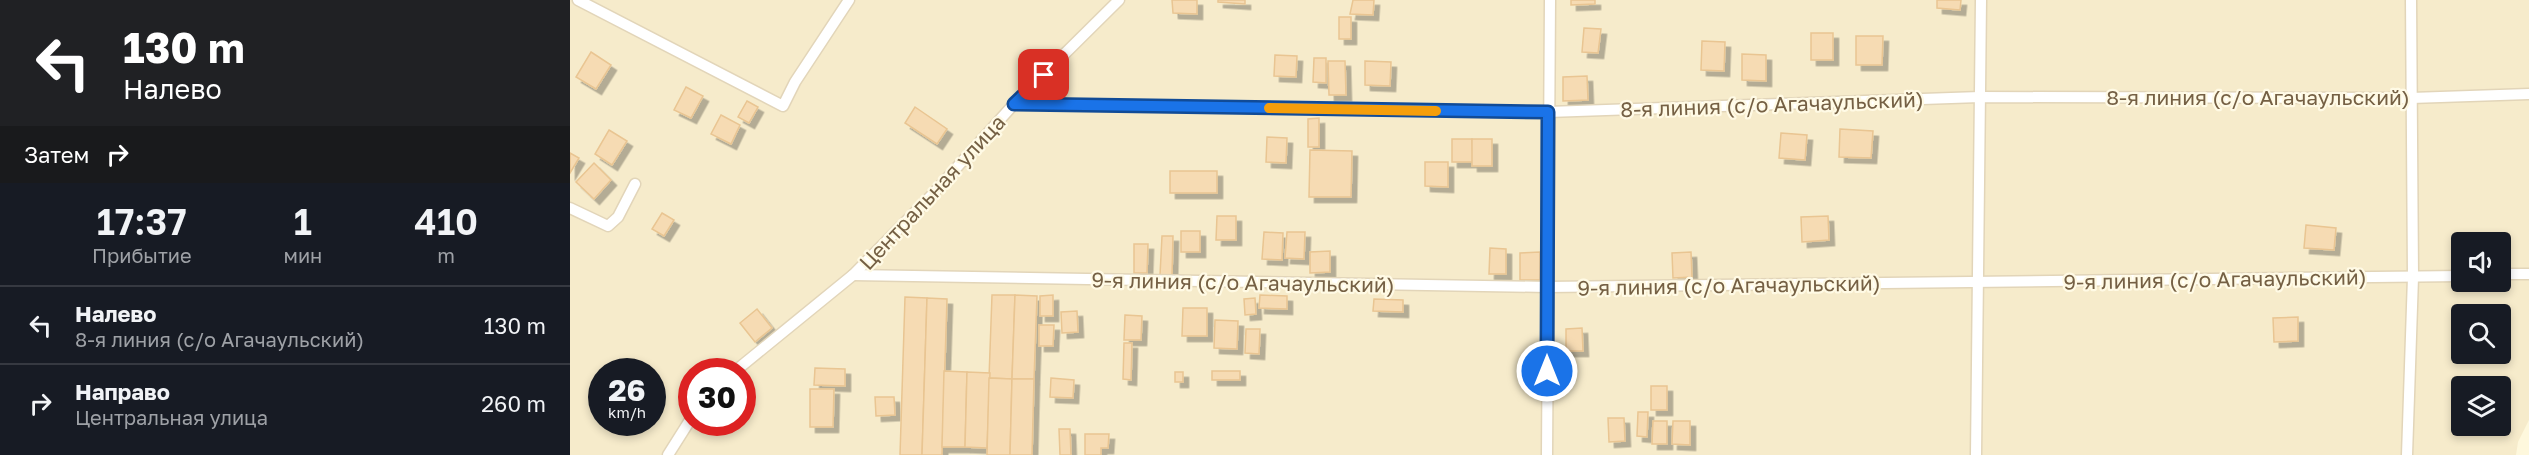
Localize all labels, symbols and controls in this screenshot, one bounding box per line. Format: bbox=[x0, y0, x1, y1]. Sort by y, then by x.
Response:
text: 130 m bbox=[123, 22, 245, 72]
icon: left bbox=[24, 24, 102, 102]
pin bbox=[1018, 49, 1069, 100]
icon: arrive bbox=[1027, 58, 1060, 91]
text: Налево bbox=[123, 73, 222, 105]
street label: 8-я линия (с/о Агачаульский) bbox=[2106, 84, 2410, 110]
street label: 8-я линия (с/о Агачаульский) bbox=[1620, 86, 1924, 122]
street label: Центральная улица bbox=[853, 109, 1011, 275]
icon: right bbox=[101, 138, 134, 171]
text: Затем bbox=[24, 141, 89, 168]
text: 17:37 bbox=[97, 200, 187, 243]
text: 1 bbox=[294, 200, 312, 243]
text: 410 bbox=[414, 200, 478, 243]
map controls bbox=[2451, 232, 2511, 436]
button: sound bbox=[2451, 232, 2511, 292]
text: Прибытие bbox=[92, 243, 192, 267]
text: мин bbox=[284, 243, 322, 267]
text: m bbox=[437, 243, 455, 267]
street label: 9-я линия (с/о Агачаульский) bbox=[2063, 263, 2367, 295]
street label: 9-я линия (с/о Агачаульский) bbox=[1091, 266, 1395, 298]
street label: 9-я линия (с/о Агачаульский) bbox=[1577, 269, 1881, 301]
text: Налево bbox=[75, 300, 157, 327]
button: search bbox=[2451, 304, 2511, 364]
icon: left bbox=[24, 309, 57, 342]
text: 130 m bbox=[484, 312, 546, 339]
text: 8-я линия (с/о Агачаульский) bbox=[75, 327, 364, 351]
position arrow bbox=[1515, 339, 1579, 403]
speed limit sign: 30 bbox=[678, 358, 756, 436]
text: 26 bbox=[608, 372, 646, 408]
button: layers bbox=[2451, 376, 2511, 436]
text: Направо bbox=[75, 378, 170, 405]
icon: right bbox=[24, 387, 57, 420]
text: 260 m bbox=[481, 390, 546, 417]
text: km/h bbox=[608, 403, 646, 421]
text: Центральная улица bbox=[75, 405, 268, 429]

